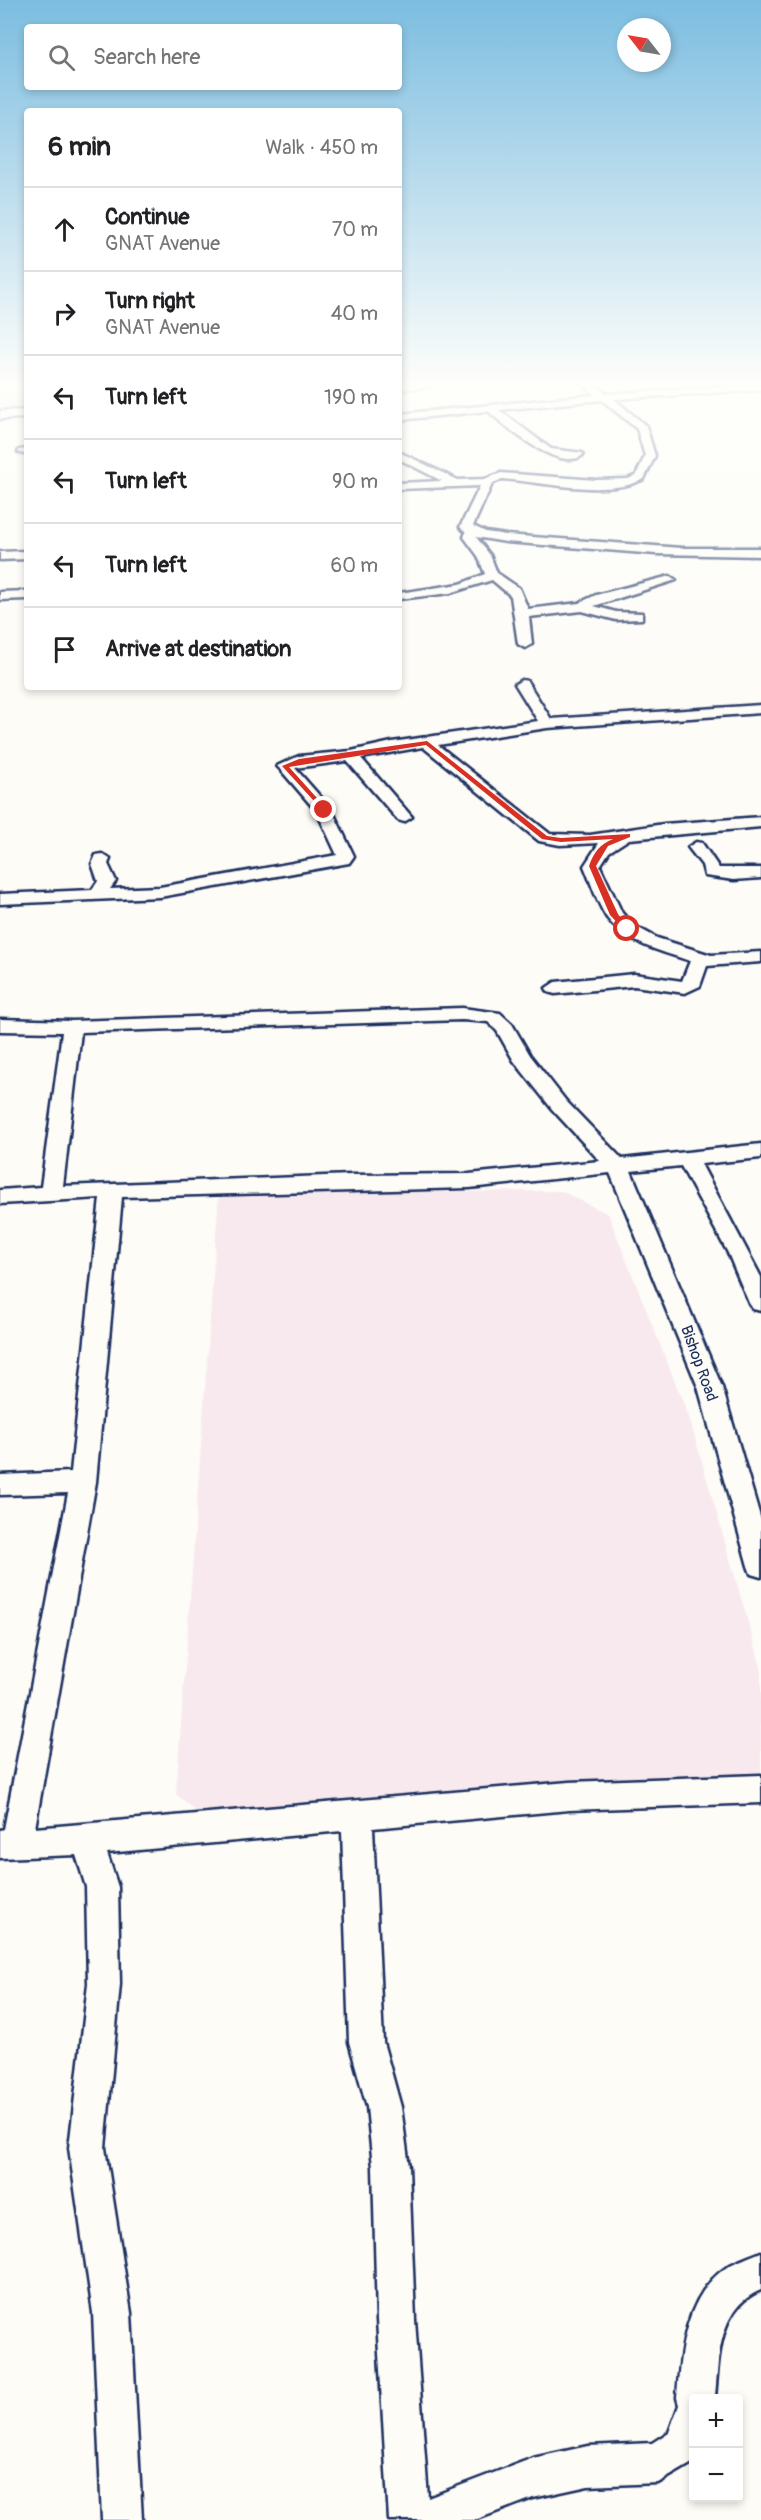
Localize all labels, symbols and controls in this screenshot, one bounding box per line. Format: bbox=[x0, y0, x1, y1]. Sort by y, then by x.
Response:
north arrow bbox=[617, 18, 671, 72]
search box bbox=[24, 24, 402, 90]
icon: search bbox=[45, 41, 78, 74]
text: Search here bbox=[93, 43, 200, 71]
text: 6 min bbox=[48, 131, 111, 163]
text: Walk · 450 m bbox=[265, 135, 378, 160]
text: Continue bbox=[105, 203, 189, 231]
icon: ahead bbox=[48, 213, 81, 246]
text: 70 m bbox=[332, 217, 378, 242]
text: GNAT Avenue bbox=[105, 231, 220, 256]
text: Turn right bbox=[105, 287, 195, 315]
icon: right bbox=[48, 297, 81, 330]
text: 40 m bbox=[331, 301, 378, 326]
text: GNAT Avenue bbox=[105, 315, 220, 340]
icon: left bbox=[48, 381, 81, 414]
text: Turn left bbox=[105, 383, 187, 411]
text: 190 m bbox=[324, 385, 378, 410]
icon: left bbox=[48, 465, 81, 498]
text: Turn left bbox=[105, 467, 187, 495]
text: 90 m bbox=[332, 469, 378, 494]
icon: left bbox=[48, 549, 81, 582]
text: Turn left bbox=[105, 551, 187, 579]
text: 60 m bbox=[331, 553, 378, 578]
icon: arrive bbox=[48, 633, 81, 666]
text: Arrive at destination bbox=[105, 635, 291, 663]
route end bbox=[310, 796, 336, 822]
route start bbox=[613, 915, 639, 941]
street label: Bishop Road bbox=[676, 1323, 722, 1404]
map controls bbox=[689, 2394, 743, 2502]
button: + bbox=[689, 2394, 743, 2448]
button: − bbox=[689, 2448, 743, 2502]

